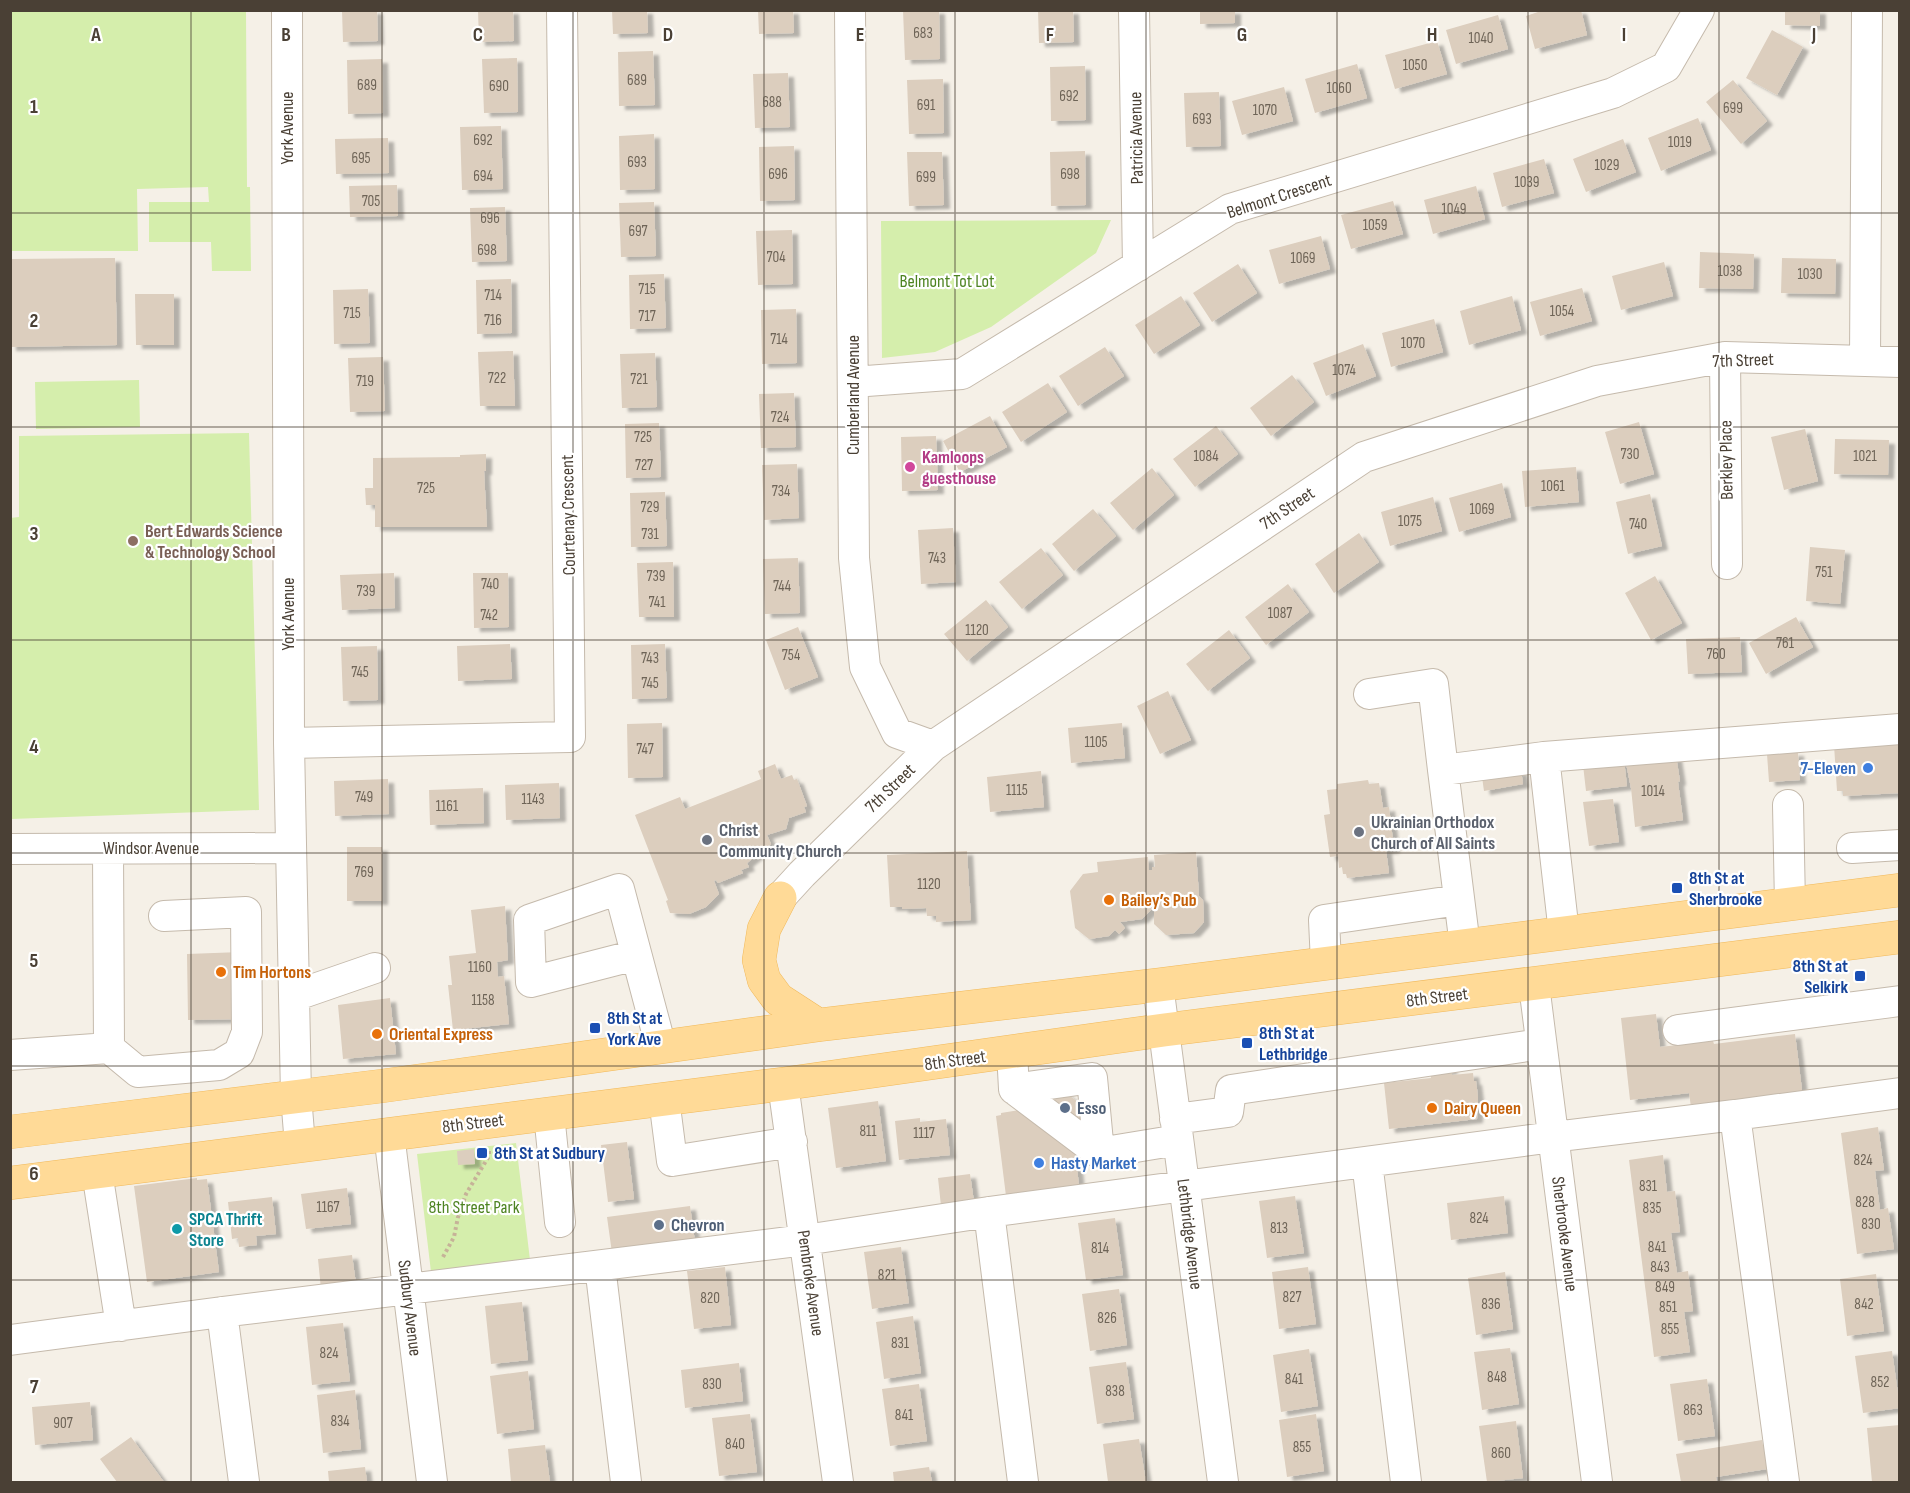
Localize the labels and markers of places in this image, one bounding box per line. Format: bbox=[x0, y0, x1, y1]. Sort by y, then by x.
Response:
place label: Kamloops guesthouse bbox=[922, 447, 996, 489]
marker: Kamloops guesthouse bbox=[903, 460, 917, 474]
place label: Bert Edwards Science & Technology School bbox=[145, 521, 283, 563]
marker: Bert Edwards Science & Technology School bbox=[126, 534, 140, 548]
place label: 7-Eleven bbox=[1800, 758, 1856, 779]
marker: 7-Eleven bbox=[1861, 761, 1875, 775]
place label: Ukrainian Orthodox Church of All Saints bbox=[1371, 812, 1495, 854]
place label: Christ Community Church bbox=[719, 820, 842, 862]
marker: Ukrainian Orthodox Church of All Saints bbox=[1352, 825, 1366, 839]
marker: Christ Community Church bbox=[700, 833, 714, 847]
place label: 8th St at Sherbrooke bbox=[1689, 868, 1762, 910]
marker: 8th St at Sherbrooke bbox=[1670, 881, 1684, 895]
place label: Bailey’s Pub bbox=[1121, 890, 1197, 911]
marker: Bailey’s Pub bbox=[1102, 893, 1116, 907]
place label: 8th St at Selkirk bbox=[1793, 956, 1848, 998]
place label: Tim Hortons bbox=[233, 962, 311, 983]
marker: Tim Hortons bbox=[214, 965, 228, 979]
marker: 8th St at Selkirk bbox=[1853, 969, 1867, 983]
place label: 8th St at York Ave bbox=[607, 1008, 662, 1050]
marker: 8th St at York Ave bbox=[588, 1021, 602, 1035]
place label: 8th St at Lethbridge bbox=[1259, 1023, 1328, 1065]
place label: Oriental Express bbox=[389, 1024, 493, 1045]
marker: Oriental Express bbox=[370, 1027, 384, 1041]
marker: 8th St at Lethbridge bbox=[1240, 1036, 1254, 1050]
place label: Esso bbox=[1077, 1098, 1106, 1119]
place label: Dairy Queen bbox=[1444, 1098, 1521, 1119]
marker: Esso bbox=[1058, 1101, 1072, 1115]
marker: Dairy Queen bbox=[1425, 1101, 1439, 1115]
place label: 8th St at Sudbury bbox=[494, 1143, 605, 1164]
marker: 8th St at Sudbury bbox=[475, 1146, 489, 1160]
place label: Hasty Market bbox=[1051, 1153, 1136, 1174]
marker: Hasty Market bbox=[1032, 1156, 1046, 1170]
place label: SPCA Thrift Store bbox=[189, 1209, 262, 1251]
place label: Chevron bbox=[671, 1215, 725, 1236]
marker: Chevron bbox=[652, 1218, 666, 1232]
marker: SPCA Thrift Store bbox=[170, 1222, 184, 1236]

